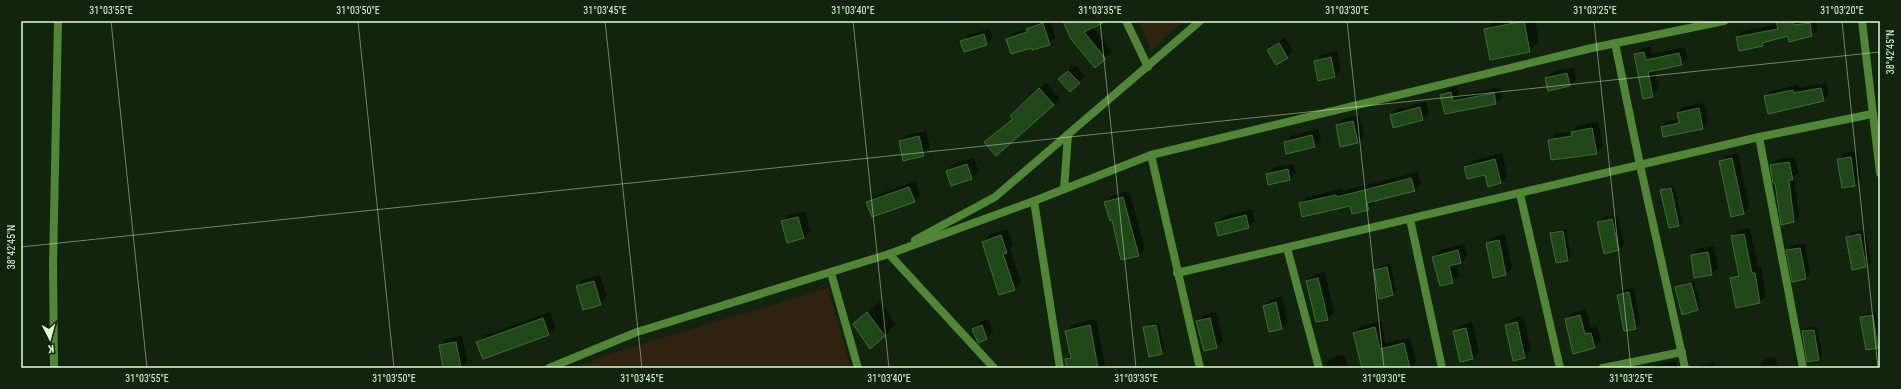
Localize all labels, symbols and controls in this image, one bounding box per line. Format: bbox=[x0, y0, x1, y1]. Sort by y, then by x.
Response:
text: 31°03'55"E bbox=[89, 5, 133, 16]
text: 31°03'50"E bbox=[336, 5, 380, 16]
text: 31°03'45"E bbox=[583, 5, 627, 16]
text: 31°03'40"E bbox=[831, 5, 875, 16]
text: 31°03'35"E bbox=[1078, 5, 1122, 16]
text: 31°03'30"E bbox=[1325, 5, 1369, 16]
text: 31°03'25"E bbox=[1573, 5, 1617, 16]
text: 31°03'20"E bbox=[1820, 5, 1864, 16]
text: 38°42'45"N bbox=[1885, 30, 1896, 74]
text: 38°42'45"N bbox=[6, 225, 17, 269]
north arrow bbox=[30, 319, 70, 359]
text: K bbox=[46, 342, 55, 355]
text: 31°03'55"E bbox=[125, 373, 169, 384]
text: 31°03'50"E bbox=[372, 373, 416, 384]
text: 31°03'45"E bbox=[620, 373, 664, 384]
text: 31°03'40"E bbox=[867, 373, 911, 384]
text: 31°03'35"E bbox=[1114, 373, 1158, 384]
text: 31°03'30"E bbox=[1362, 373, 1406, 384]
text: 31°03'25"E bbox=[1609, 373, 1653, 384]

